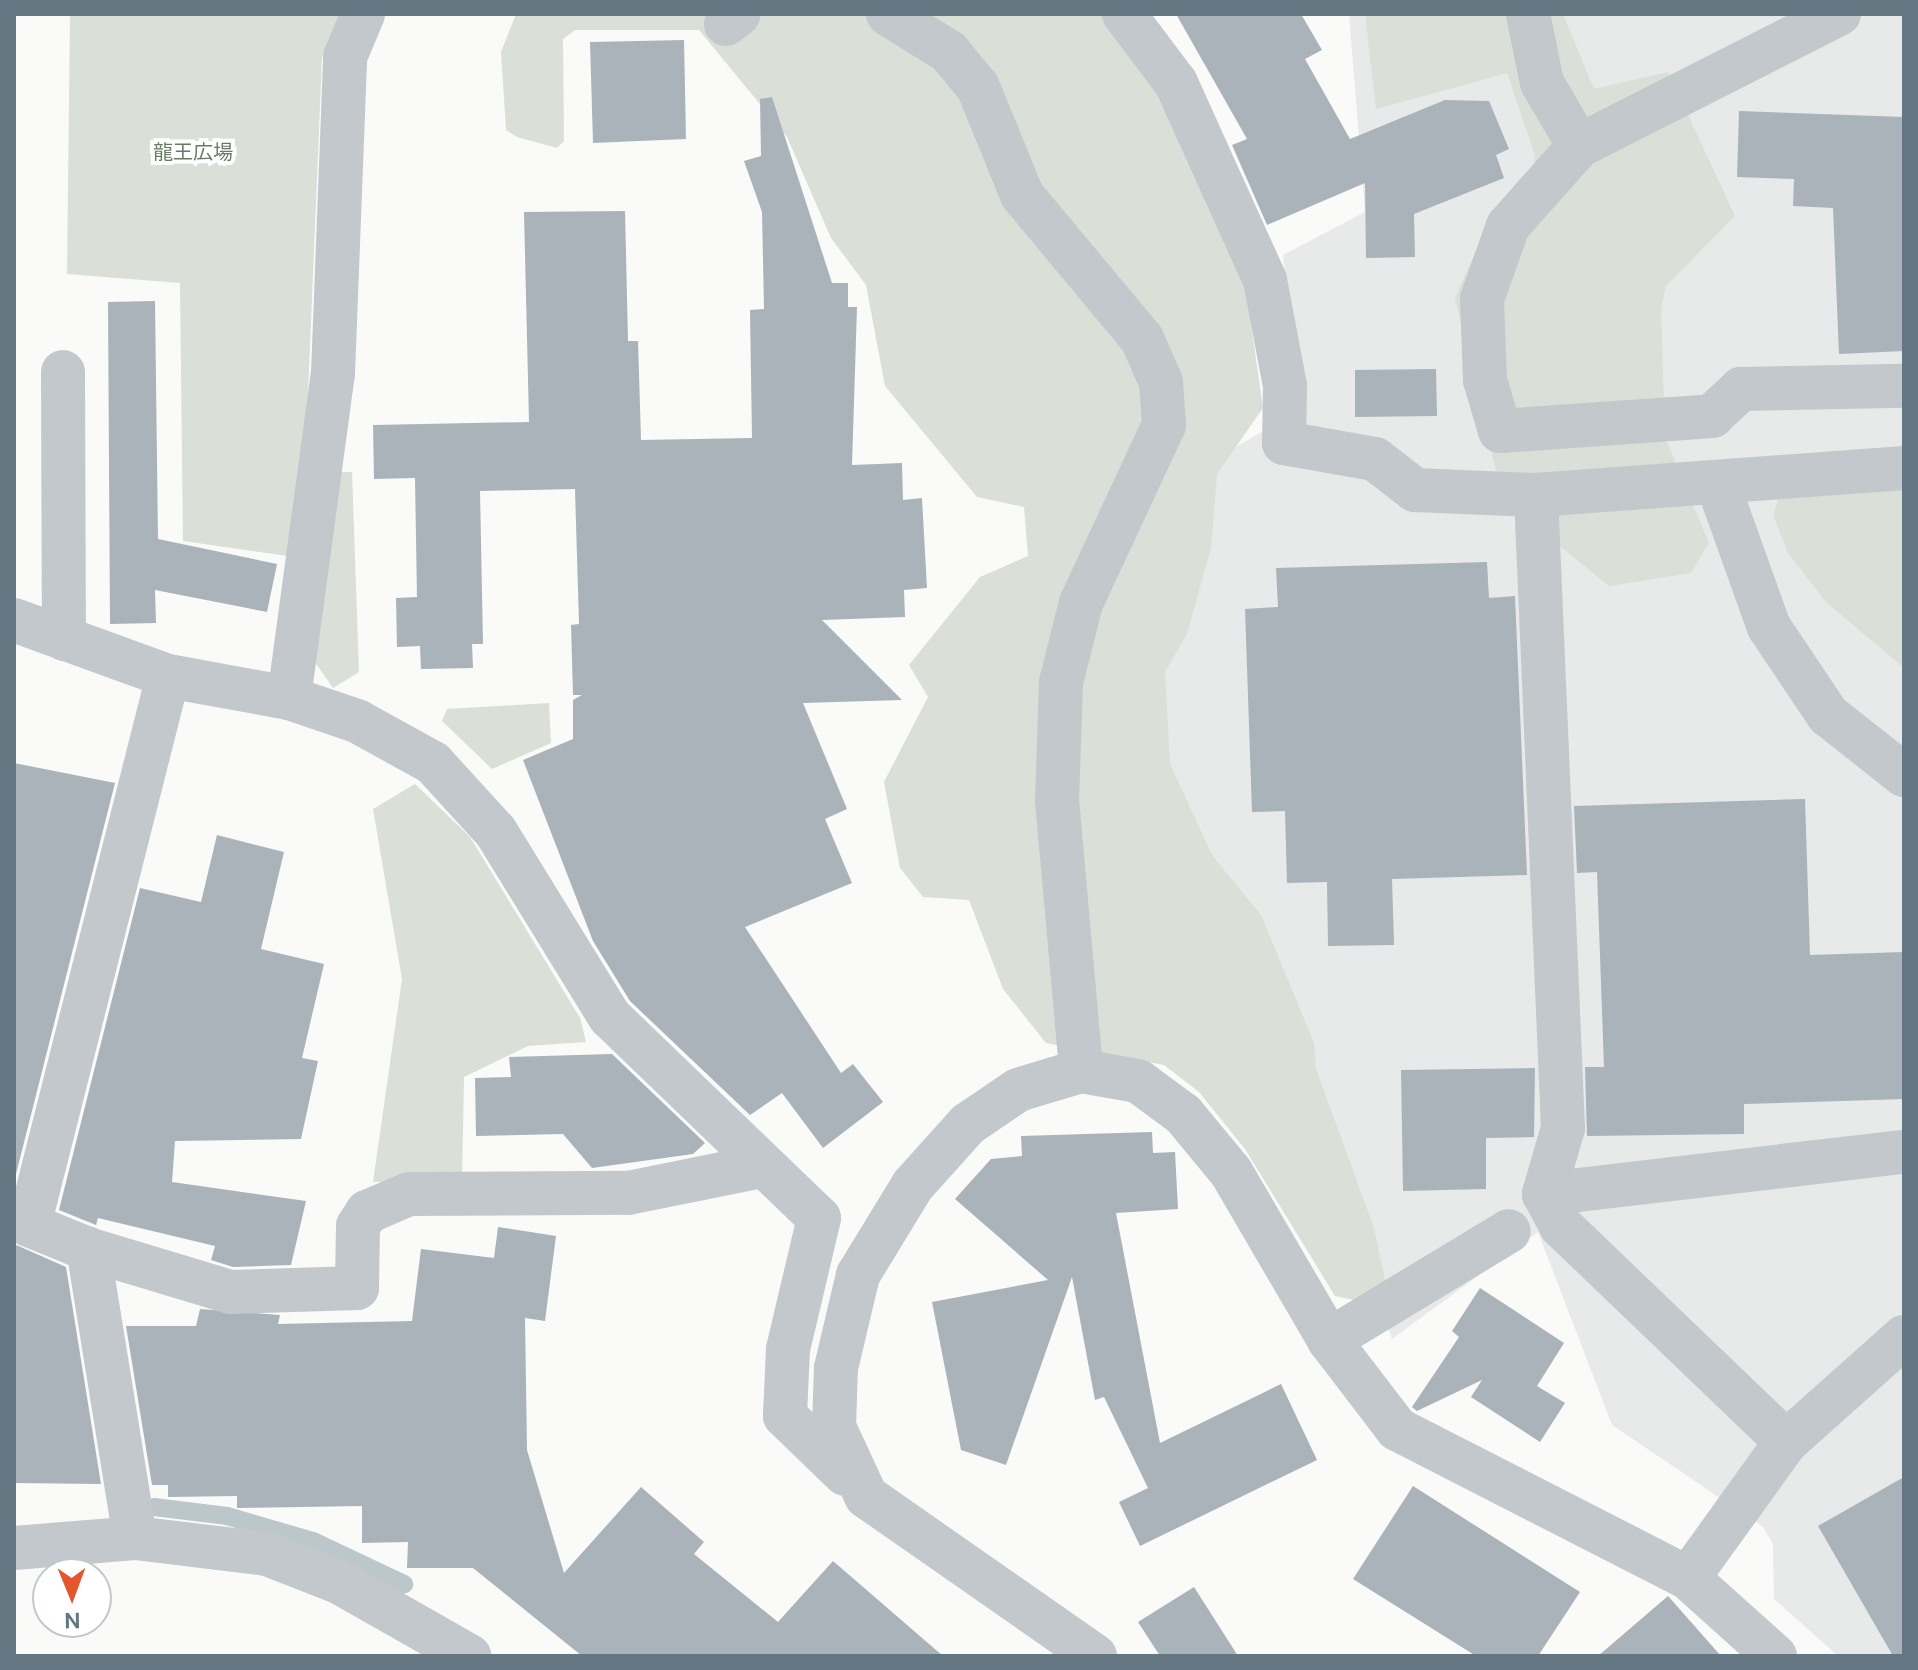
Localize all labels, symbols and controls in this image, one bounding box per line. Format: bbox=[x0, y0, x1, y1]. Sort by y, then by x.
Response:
park label: 龍王広場 bbox=[153, 140, 233, 164]
north arrow bbox=[32, 1558, 112, 1638]
text: N bbox=[64, 1606, 81, 1635]

